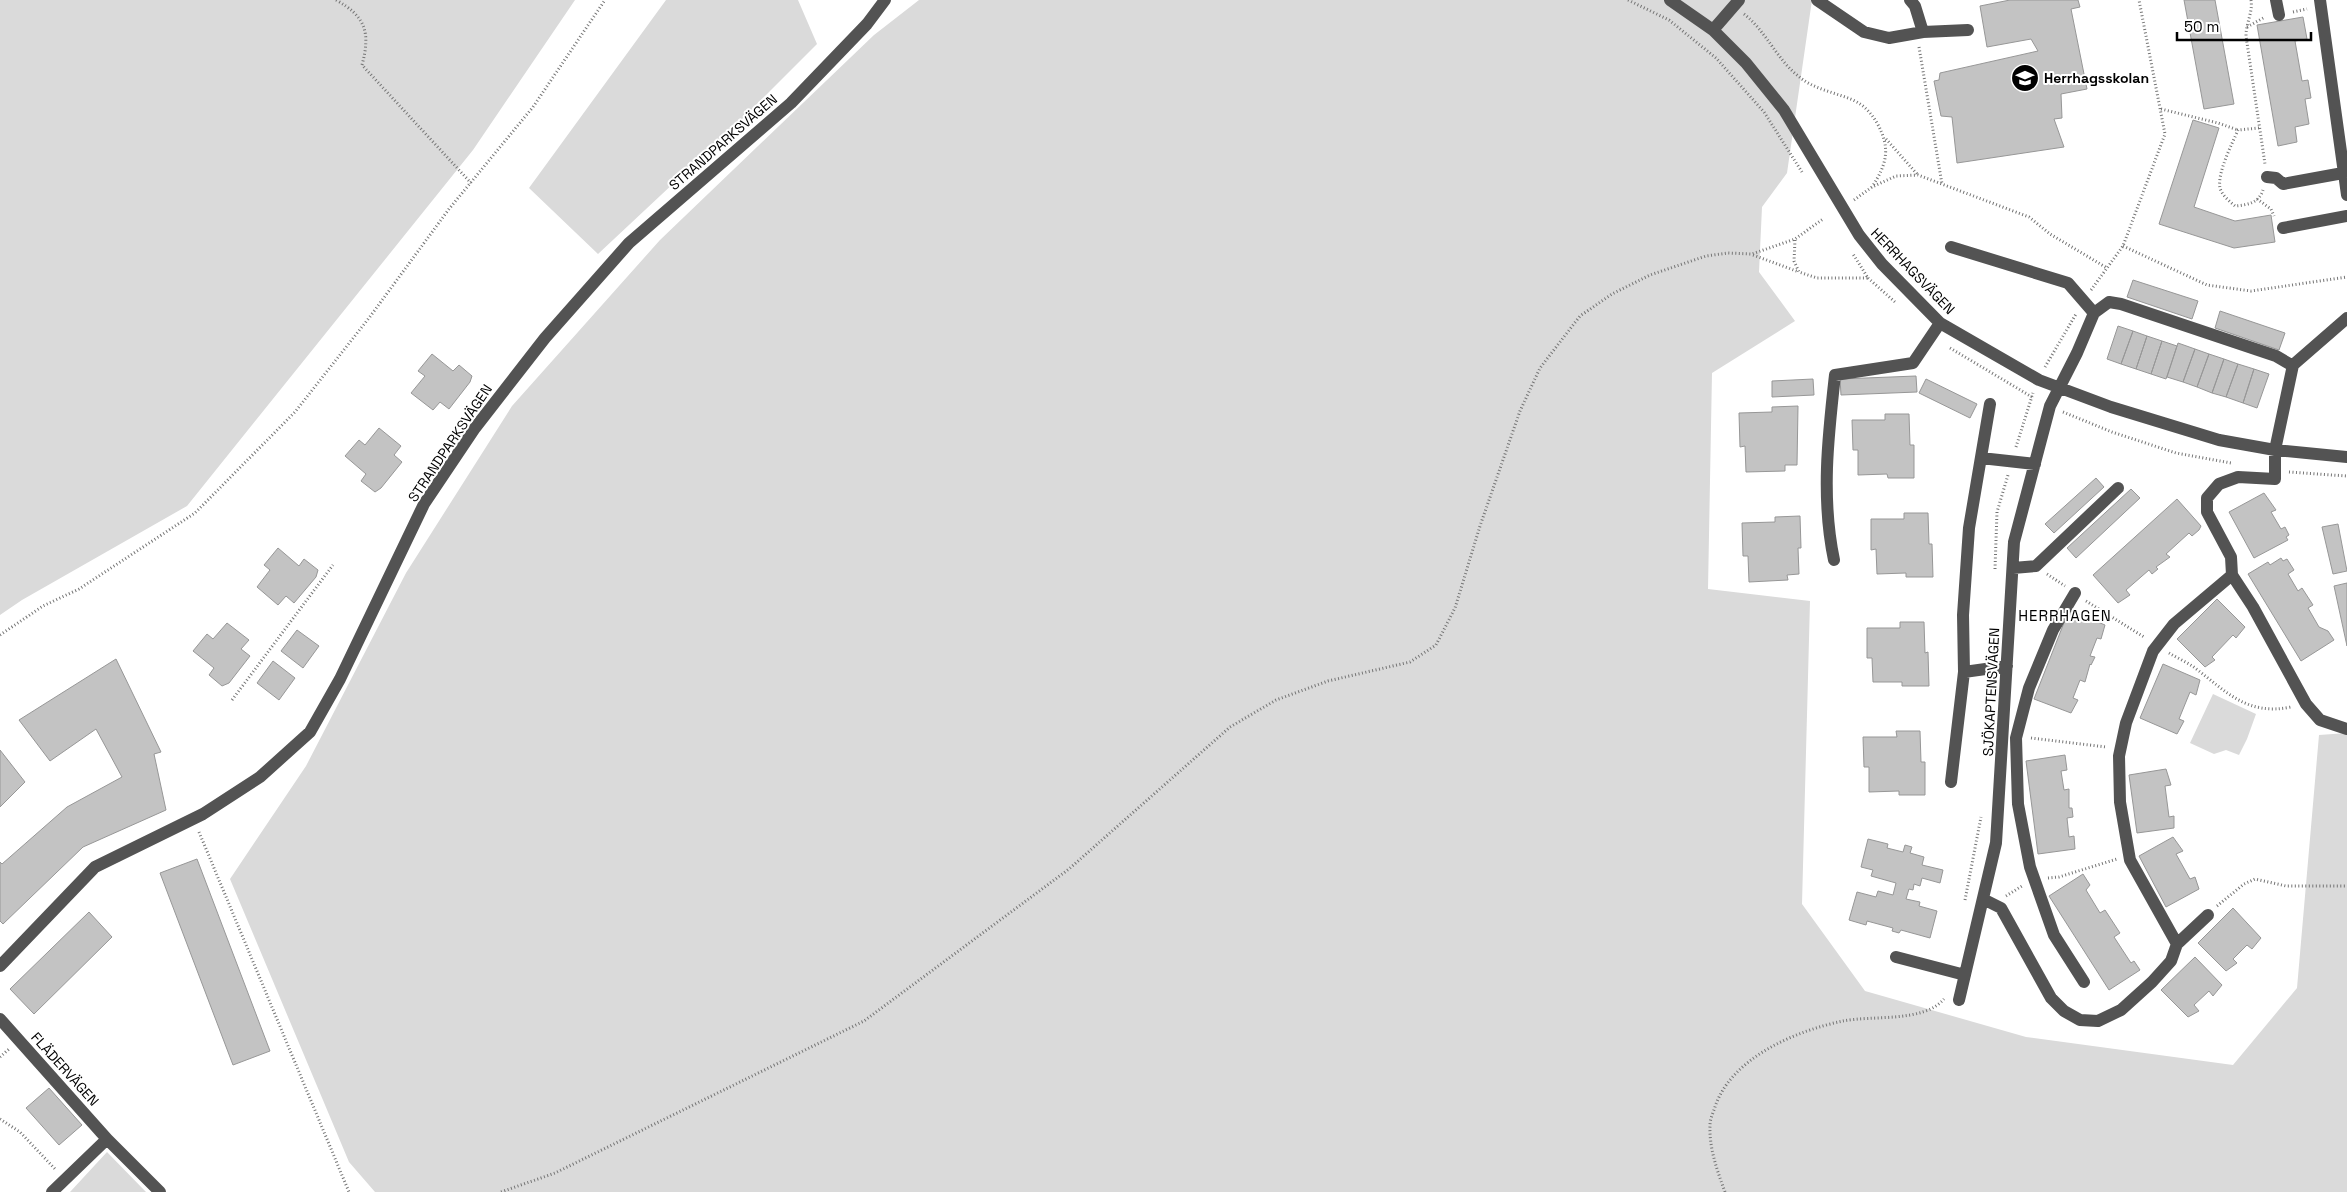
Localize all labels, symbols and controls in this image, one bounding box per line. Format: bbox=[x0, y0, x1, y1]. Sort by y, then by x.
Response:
scale bar bbox=[2177, 10, 2311, 42]
text: 50 m bbox=[2184, 17, 2219, 36]
school or university icon: Herrhagsskolan bbox=[2010, 63, 2040, 93]
place label: Herrhagsskolan bbox=[2044, 69, 2149, 87]
street label: STRANDPARKSVÄGEN bbox=[665, 90, 781, 194]
street label: HERRHAGSVÄGEN bbox=[1867, 224, 1959, 318]
street label: STRANDPARKSVÄGEN bbox=[404, 381, 496, 505]
district label: HERRHAGEN bbox=[2018, 606, 2112, 625]
street label: SJÖKAPTENSVÄGEN bbox=[1979, 627, 2003, 757]
street label: FLÄDERVÄGEN bbox=[27, 1028, 103, 1110]

